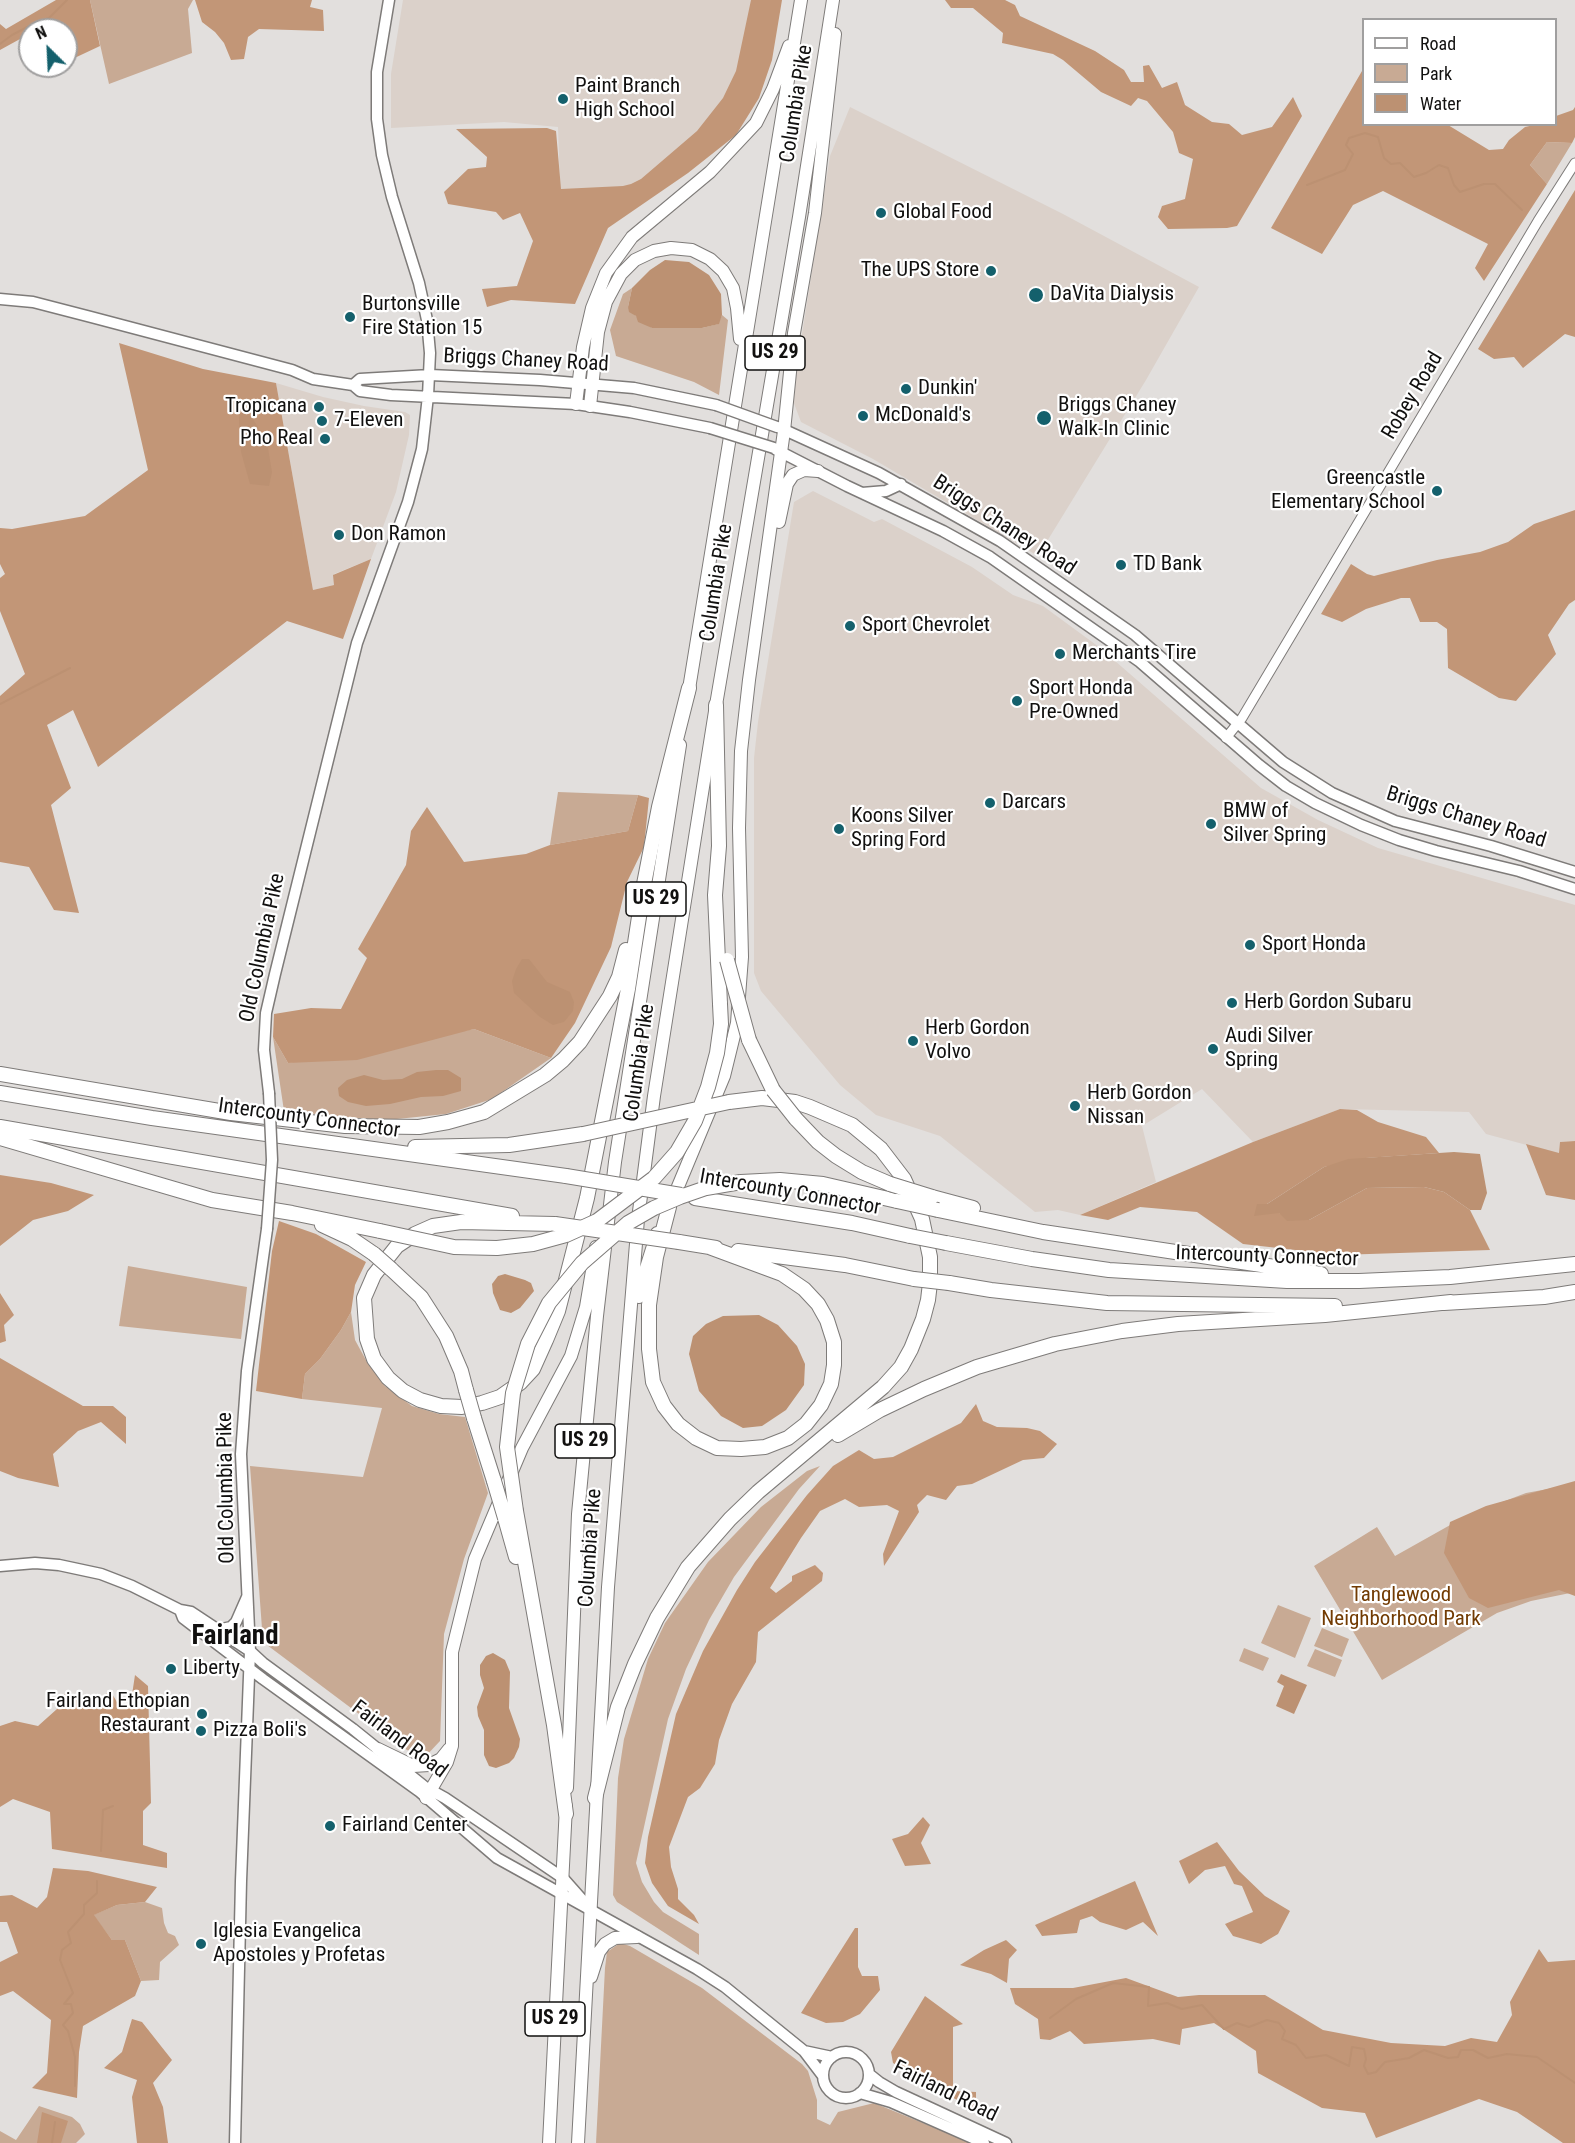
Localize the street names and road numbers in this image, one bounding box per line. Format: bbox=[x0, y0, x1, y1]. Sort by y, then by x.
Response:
street label: Columbia Pike bbox=[775, 43, 819, 165]
road number: US 29 bbox=[745, 336, 805, 370]
street label: Briggs Chaney Road bbox=[443, 344, 609, 378]
street label: Robey Road bbox=[1377, 348, 1449, 444]
street label: Briggs Chaney Road bbox=[928, 470, 1080, 582]
street label: Columbia Pike bbox=[695, 522, 739, 644]
street label: Briggs Chaney Road bbox=[1383, 782, 1549, 854]
street label: Old Columbia Pike bbox=[235, 871, 291, 1025]
road number: US 29 bbox=[626, 882, 686, 916]
street label: Columbia Pike bbox=[619, 1002, 661, 1124]
street label: Intercounty Connector bbox=[216, 1094, 402, 1144]
street label: Intercounty Connector bbox=[698, 1165, 882, 1221]
street label: Intercounty Connector bbox=[1175, 1241, 1359, 1273]
street label: Old Columbia Pike bbox=[213, 1412, 241, 1564]
road number: US 29 bbox=[555, 1424, 615, 1458]
street label: Columbia Pike bbox=[574, 1488, 608, 1608]
street label: Fairland Road bbox=[346, 1696, 452, 1784]
road number: US 29 bbox=[525, 2002, 585, 2036]
street label: Fairland Road bbox=[888, 2056, 1002, 2128]

